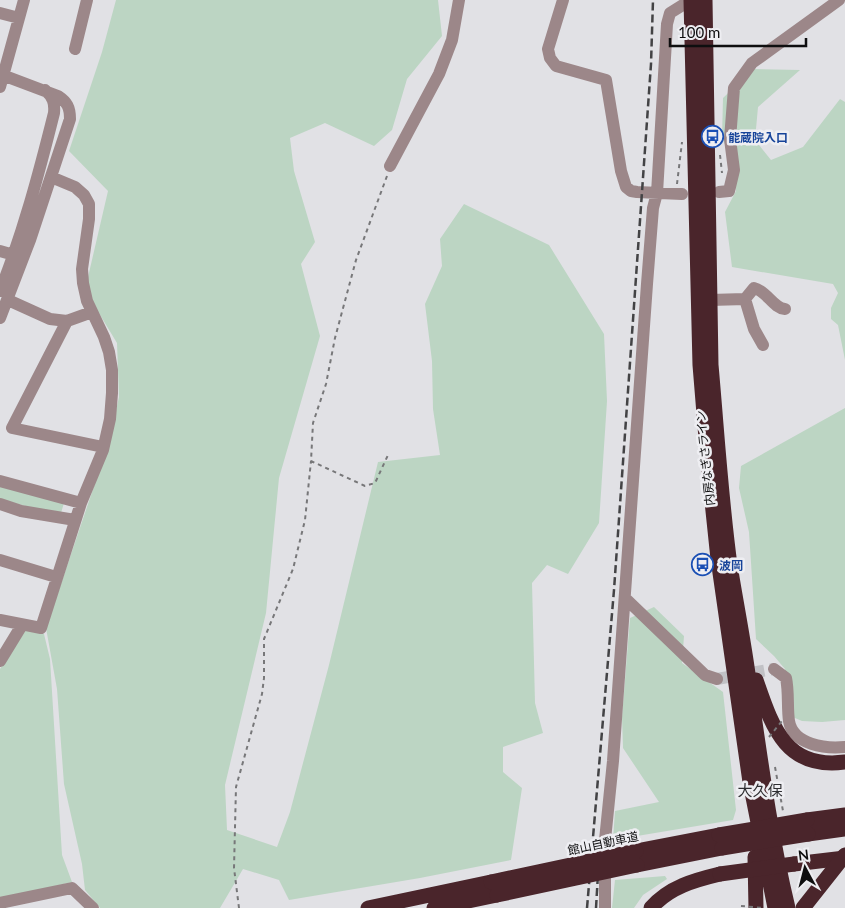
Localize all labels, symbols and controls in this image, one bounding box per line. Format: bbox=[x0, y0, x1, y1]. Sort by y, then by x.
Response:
scale bar bbox=[670, 15, 806, 47]
text: 100 m bbox=[678, 23, 720, 41]
bus stop icon: 能蔵院入口 bbox=[700, 125, 724, 149]
place label: 能蔵院入口 bbox=[728, 130, 788, 145]
street label: 内房なぎさライン bbox=[693, 409, 717, 507]
bus stop icon: 波岡 bbox=[691, 553, 715, 577]
place label: 波岡 bbox=[719, 558, 743, 573]
district label: 大久保 bbox=[737, 781, 783, 799]
street label: 館山自動車道 bbox=[566, 828, 640, 858]
north arrow bbox=[780, 843, 830, 893]
text: N bbox=[797, 846, 810, 864]

